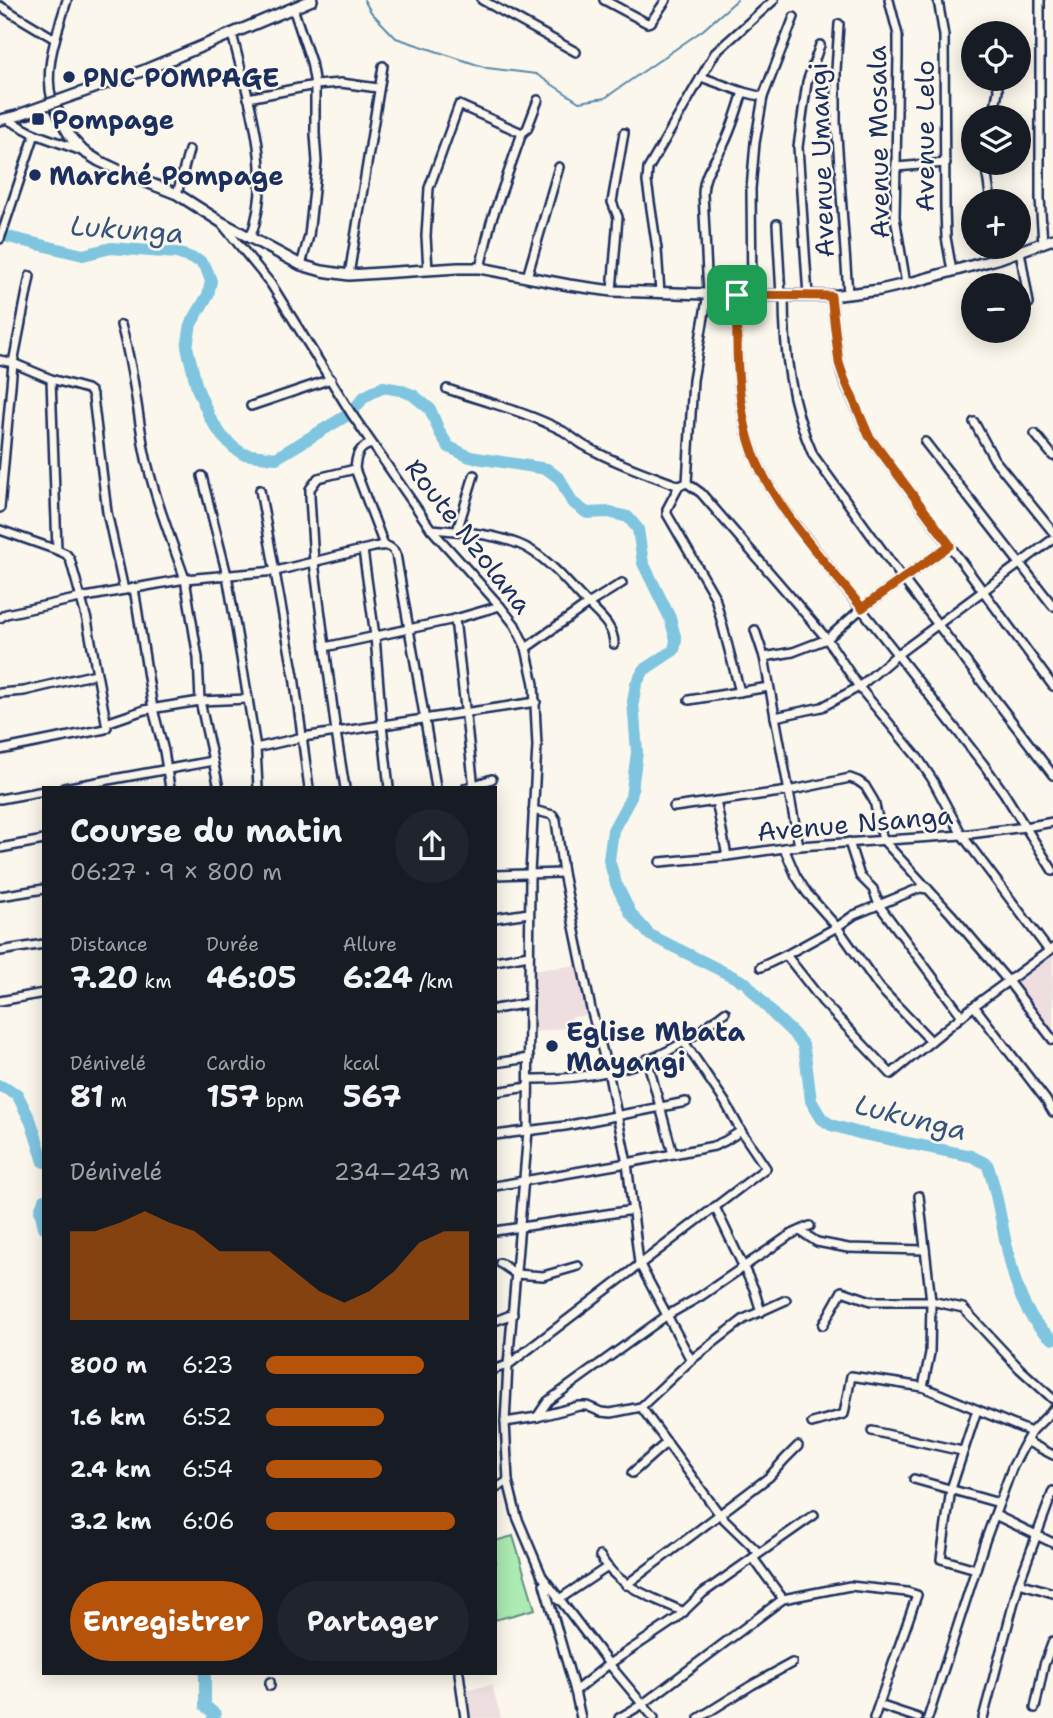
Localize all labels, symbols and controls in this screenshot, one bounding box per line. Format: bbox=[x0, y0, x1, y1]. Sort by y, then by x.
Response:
map controls bbox=[961, 21, 1031, 343]
button: locate bbox=[961, 21, 1031, 91]
street label: Avenue Mosala bbox=[859, 45, 897, 239]
place label: PNC POMPAGE bbox=[83, 60, 279, 95]
street label: Avenue Lelo bbox=[907, 60, 942, 212]
street label: Avenue Umangi bbox=[800, 62, 842, 258]
marker: PNC POMPAGE bbox=[61, 69, 77, 85]
place label: Pompage bbox=[52, 102, 174, 137]
button: layers bbox=[961, 105, 1031, 175]
marker: Pompage bbox=[30, 111, 46, 127]
place label: Marché Pompage bbox=[49, 158, 284, 193]
marker: Marché Pompage bbox=[27, 167, 43, 183]
button: + bbox=[961, 189, 1031, 259]
water label: Lukunga bbox=[69, 206, 185, 252]
pin bbox=[707, 265, 767, 325]
button: − bbox=[961, 273, 1031, 343]
icon: arrive bbox=[718, 276, 756, 314]
street label: Route Nzolana bbox=[397, 451, 541, 621]
street label: Avenue Nsanga bbox=[756, 797, 954, 849]
text: Course du matin bbox=[70, 809, 343, 852]
button: share bbox=[395, 809, 469, 883]
text: 06:27 · 9 × 800 m bbox=[70, 857, 282, 887]
text: Distance bbox=[70, 932, 148, 957]
text: Durée bbox=[206, 932, 259, 957]
text: Allure bbox=[343, 932, 397, 957]
text: 7.20 bbox=[70, 957, 138, 998]
text: 46:05 bbox=[206, 957, 296, 998]
text: 6:24 bbox=[343, 957, 413, 998]
text: km bbox=[138, 969, 172, 994]
text: /km bbox=[413, 969, 453, 994]
place label: Eglise Mbata Mayangi bbox=[566, 1014, 746, 1079]
marker: Eglise Mbata Mayangi bbox=[544, 1038, 560, 1054]
text: Dénivelé bbox=[70, 1051, 146, 1076]
text: Cardio bbox=[206, 1051, 266, 1076]
text: kcal bbox=[343, 1051, 380, 1076]
text: 81 bbox=[70, 1076, 104, 1117]
text: 157 bbox=[206, 1076, 259, 1117]
text: 567 bbox=[343, 1076, 402, 1117]
water label: Lukunga bbox=[851, 1085, 971, 1149]
text: m bbox=[104, 1088, 127, 1113]
text: bpm bbox=[259, 1088, 304, 1113]
text: Dénivelé bbox=[70, 1157, 162, 1187]
text: 234–243 m bbox=[334, 1157, 469, 1187]
text: 800 m bbox=[70, 1350, 147, 1380]
text: 6:23 bbox=[182, 1350, 233, 1380]
text: 1.6 km bbox=[70, 1402, 145, 1432]
text: 6:52 bbox=[182, 1402, 232, 1432]
text: 2.4 km bbox=[70, 1454, 151, 1484]
text: 6:54 bbox=[182, 1454, 233, 1484]
text: 3.2 km bbox=[70, 1506, 152, 1536]
text: 6:06 bbox=[182, 1506, 235, 1536]
button: Enregistrer bbox=[70, 1581, 263, 1661]
button: Partager bbox=[277, 1581, 469, 1661]

